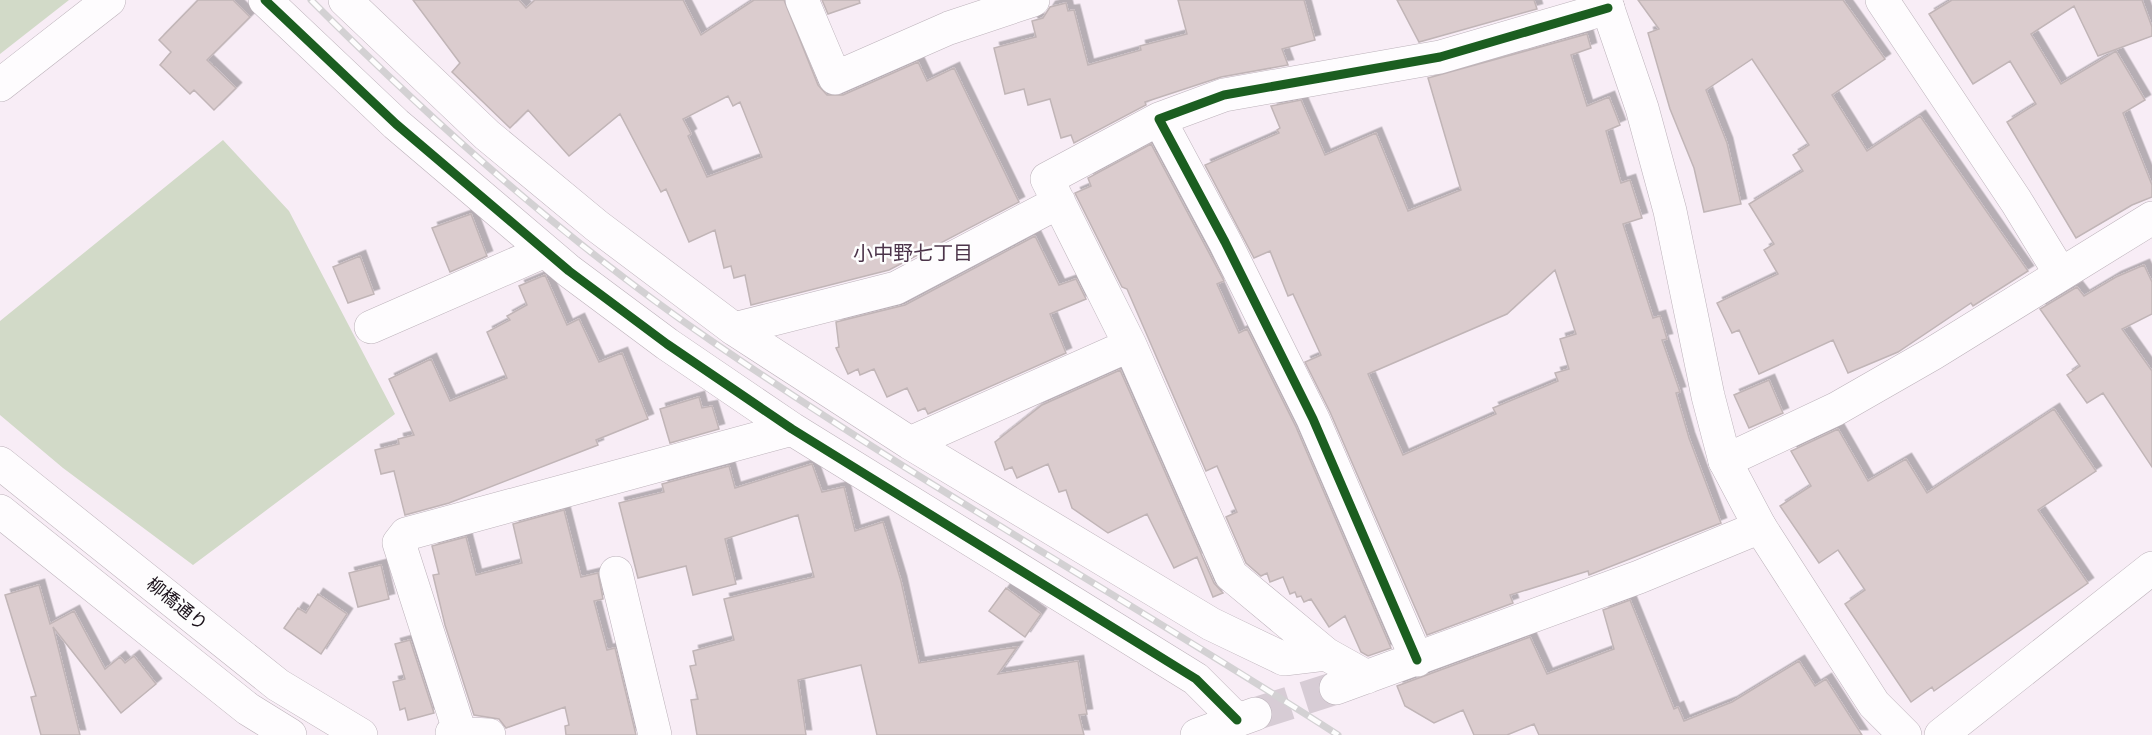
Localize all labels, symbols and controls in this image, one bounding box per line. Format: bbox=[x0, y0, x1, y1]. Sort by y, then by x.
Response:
district label: 小中野七丁目 bbox=[853, 242, 973, 264]
street label: 柳橋通り bbox=[143, 574, 211, 634]

